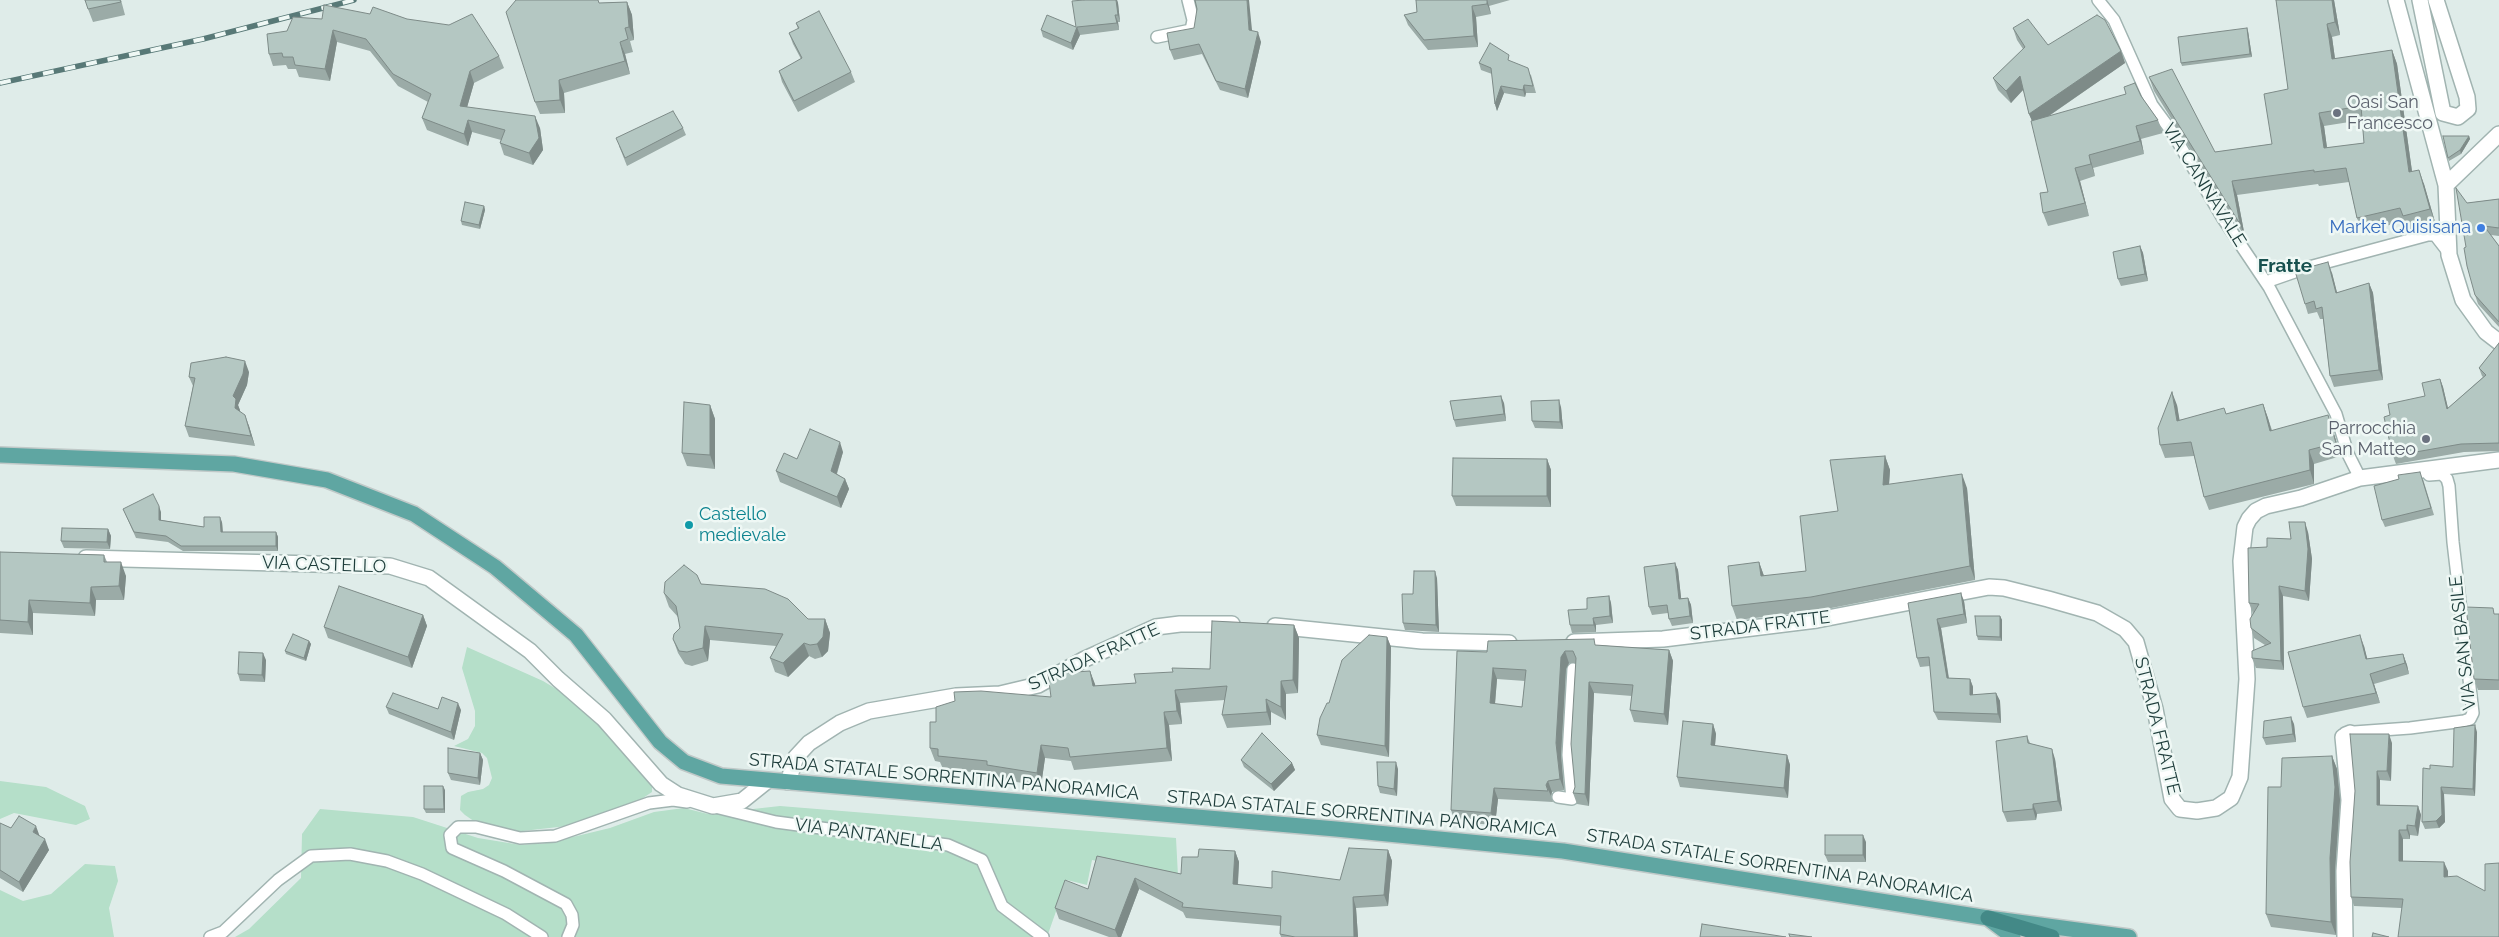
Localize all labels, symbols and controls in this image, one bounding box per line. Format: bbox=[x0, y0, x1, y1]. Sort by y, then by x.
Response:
place label: Oasi San Francesco bbox=[2347, 92, 2433, 134]
marker: Oasi San Francesco bbox=[2331, 107, 2343, 119]
street label: VIA CANNAVALE bbox=[2157, 119, 2251, 251]
place label: Market Quisisana bbox=[2329, 217, 2471, 239]
marker: Market Quisisana bbox=[2475, 222, 2487, 234]
district label: Fratte bbox=[2258, 255, 2312, 277]
place label: Parrocchia San Matteo bbox=[2322, 418, 2416, 460]
marker: Parrocchia San Matteo bbox=[2420, 433, 2432, 445]
place label: Castello medievale bbox=[699, 504, 786, 546]
marker: Castello medievale bbox=[683, 519, 695, 531]
street label: VIA CASTELLO bbox=[261, 552, 387, 578]
street label: VIA SAN BASILE bbox=[2445, 575, 2481, 711]
street label: STRADA FRATTE bbox=[1689, 607, 1831, 645]
street label: STRADA FRATTE bbox=[1025, 618, 1163, 696]
street label: STRADA FRATTE bbox=[2129, 655, 2185, 797]
street label: STRADA STATALE SORRENTINA PANORAMICA bbox=[748, 749, 1140, 805]
street label: STRADA STATALE SORRENTINA PANORAMICA bbox=[1166, 786, 1558, 842]
street label: VIA PANTANELLA bbox=[793, 814, 945, 856]
street label: STRADA STATALE SORRENTINA PANORAMICA bbox=[1585, 825, 1975, 907]

